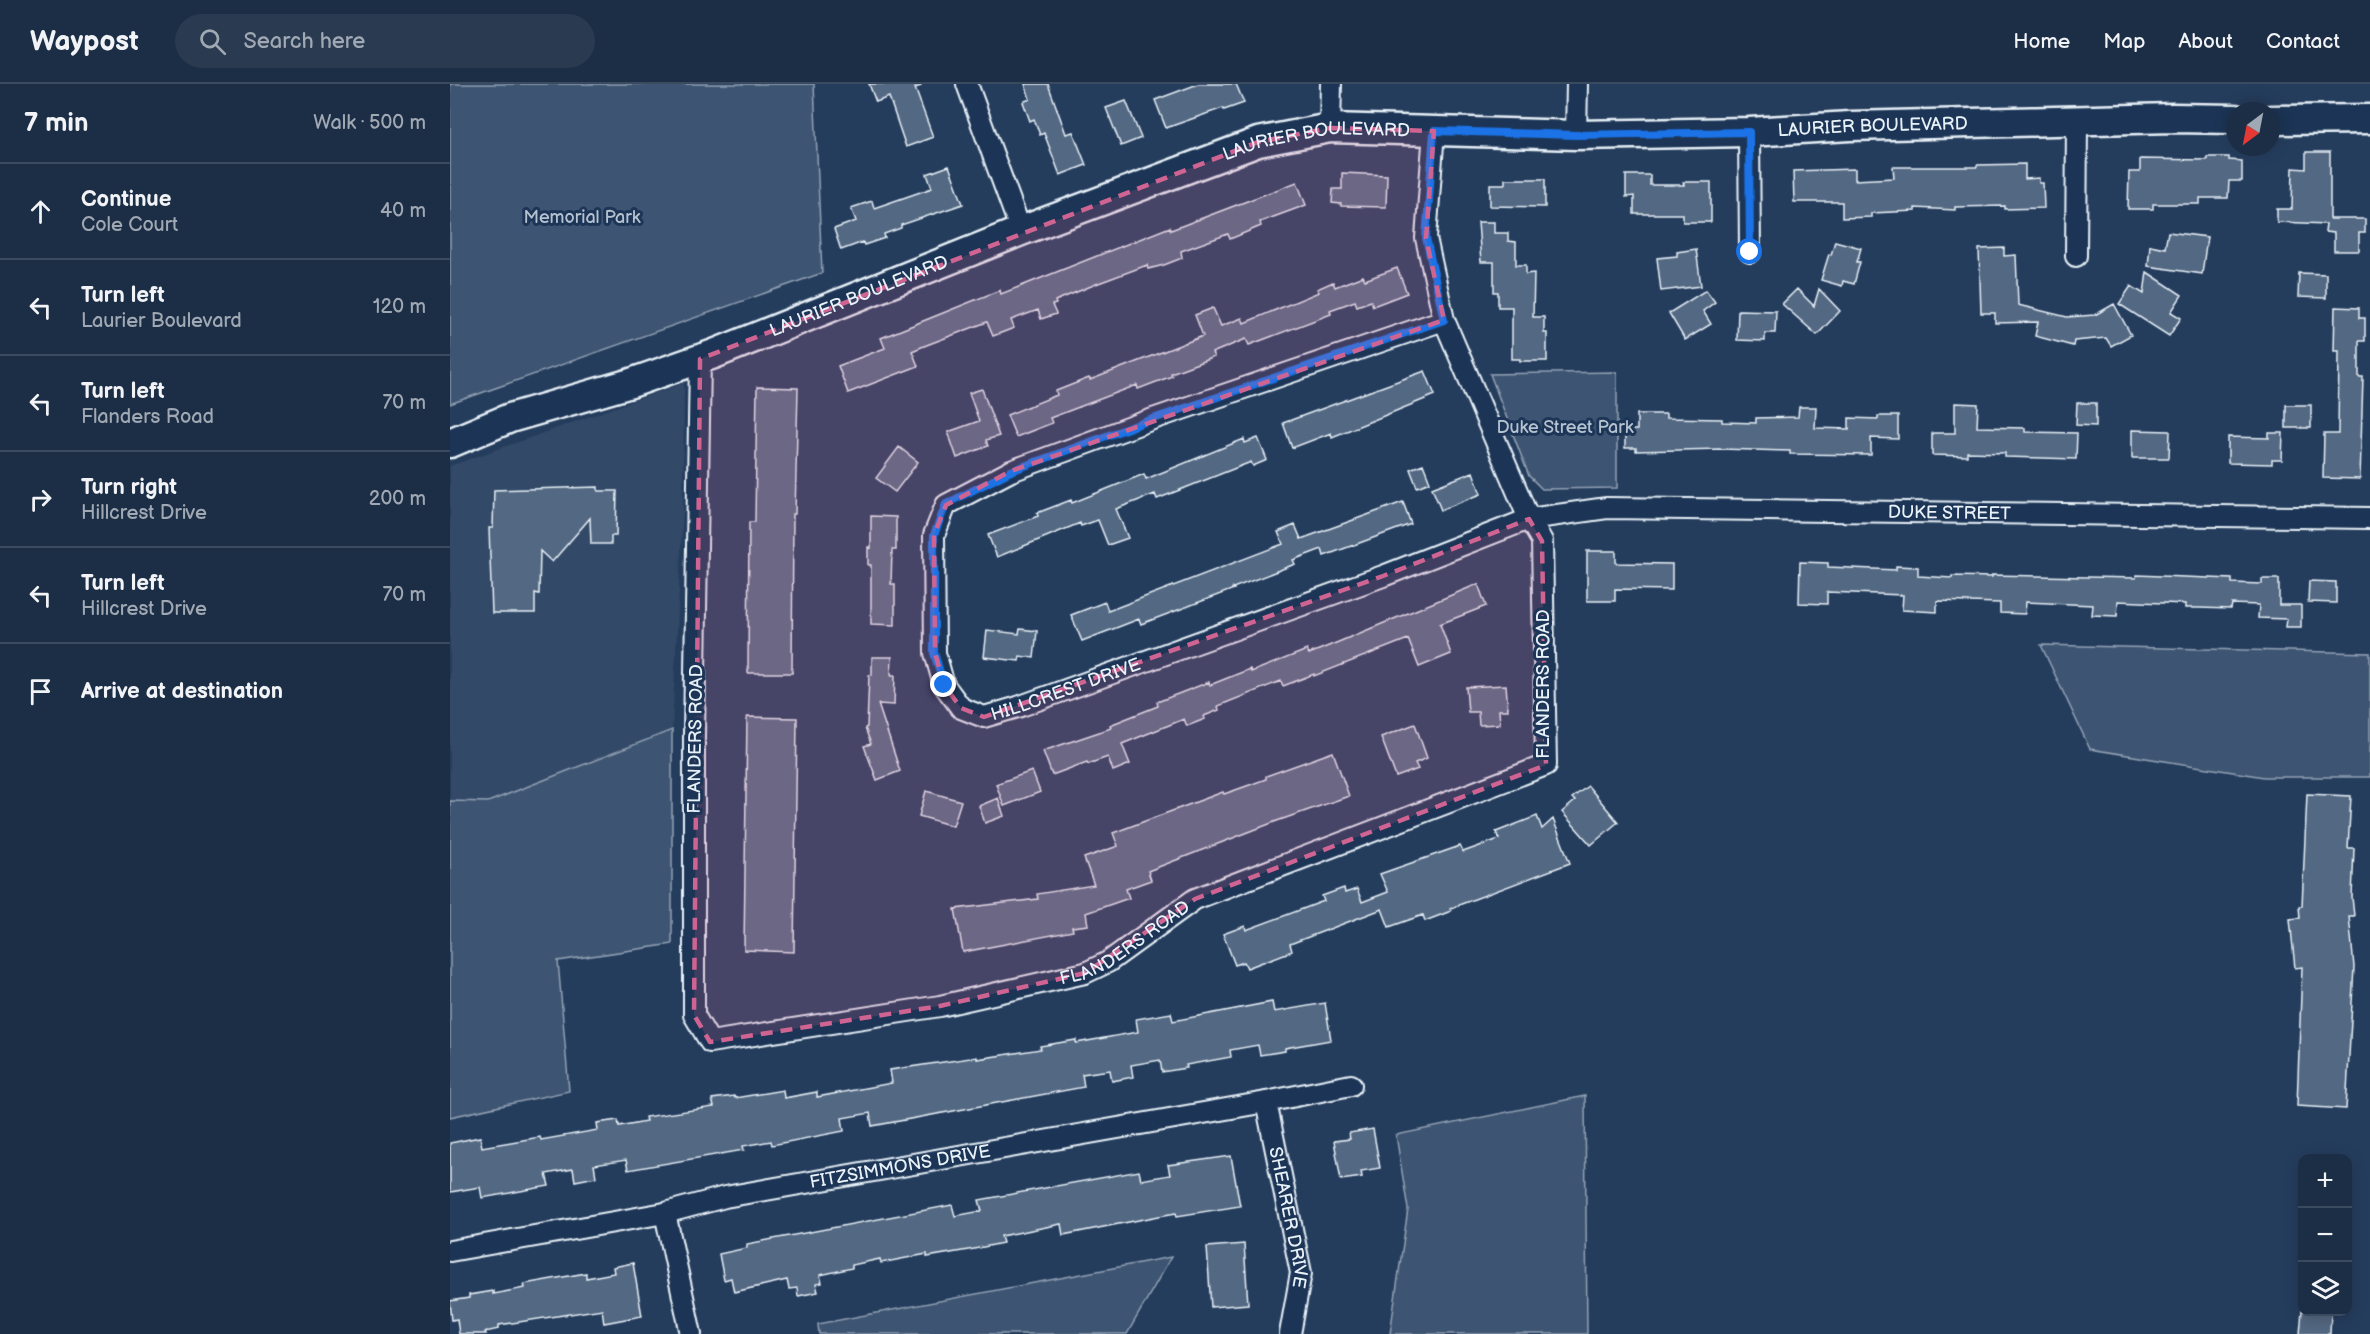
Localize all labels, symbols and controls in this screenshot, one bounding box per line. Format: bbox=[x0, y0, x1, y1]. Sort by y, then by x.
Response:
search box bbox=[175, 14, 595, 68]
text: Waypost bbox=[30, 25, 139, 58]
icon: search bbox=[196, 25, 229, 58]
text: Search here bbox=[244, 28, 365, 55]
text: Home bbox=[2013, 29, 2070, 54]
text: Map bbox=[2103, 29, 2145, 54]
text: About bbox=[2178, 29, 2233, 54]
text: Contact bbox=[2266, 29, 2340, 54]
north arrow bbox=[2226, 102, 2280, 156]
text: 7 min bbox=[24, 108, 88, 139]
text: Walk · 500 m bbox=[313, 111, 426, 135]
street label: LAURIER BOULEVARD bbox=[1777, 113, 1968, 141]
street label: LAURIER BOULEVARD bbox=[1220, 118, 1410, 165]
text: Continue bbox=[81, 186, 171, 213]
icon: ahead bbox=[24, 195, 57, 228]
text: 40 m bbox=[380, 199, 426, 223]
park label: Memorial Park bbox=[523, 207, 641, 228]
text: Cole Court bbox=[81, 213, 178, 237]
route start bbox=[1736, 238, 1762, 264]
street label: LAURIER BOULEVARD bbox=[767, 251, 951, 342]
text: Turn left bbox=[81, 282, 165, 309]
icon: left bbox=[24, 291, 57, 324]
text: 120 m bbox=[373, 295, 426, 319]
text: Laurier Boulevard bbox=[81, 309, 242, 333]
text: Turn left bbox=[81, 378, 165, 405]
icon: left bbox=[24, 387, 57, 420]
text: 70 m bbox=[382, 391, 426, 415]
text: Flanders Road bbox=[81, 405, 214, 429]
park label: Duke Street Park bbox=[1496, 417, 1634, 438]
text: Turn right bbox=[81, 474, 177, 501]
icon: right bbox=[24, 483, 57, 516]
text: 200 m bbox=[369, 487, 426, 511]
text: Hillcrest Drive bbox=[81, 501, 207, 525]
street label: DUKE STREET bbox=[1888, 502, 2011, 524]
text: Turn left bbox=[81, 570, 165, 597]
icon: left bbox=[24, 579, 57, 612]
text: 70 m bbox=[382, 583, 426, 607]
text: Hillcrest Drive bbox=[81, 597, 207, 621]
street label: FLANDERS ROAD bbox=[1533, 609, 1554, 759]
street label: HILLCREST DRIVE bbox=[988, 654, 1144, 725]
street label: FLANDERS ROAD bbox=[684, 664, 707, 814]
route end bbox=[930, 671, 956, 697]
icon: arrive bbox=[24, 675, 57, 708]
text: Arrive at destination bbox=[81, 678, 283, 705]
street label: FLANDERS ROAD bbox=[1058, 896, 1194, 989]
street label: FITZSIMMONS DRIVE bbox=[808, 1141, 992, 1193]
street label: SHEARER DRIVE bbox=[1264, 1145, 1311, 1290]
map controls bbox=[2298, 1154, 2352, 1316]
button: + bbox=[2298, 1154, 2352, 1208]
button: − bbox=[2298, 1208, 2352, 1262]
button: layers bbox=[2298, 1262, 2352, 1316]

